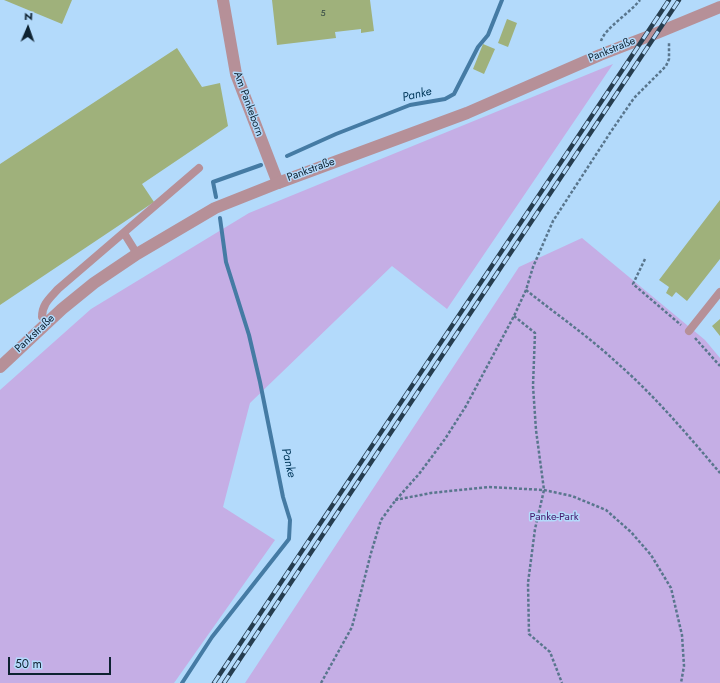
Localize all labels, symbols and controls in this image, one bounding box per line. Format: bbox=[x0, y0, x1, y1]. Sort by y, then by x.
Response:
north arrow bbox=[8, 8, 48, 48]
text: N bbox=[24, 8, 33, 24]
house number: 5 bbox=[320, 9, 326, 19]
street label: Pankstraße bbox=[587, 35, 637, 65]
street label: Am Pankeborn bbox=[230, 70, 266, 138]
water label: Panke bbox=[401, 85, 433, 105]
street label: Pankstraße bbox=[285, 155, 337, 185]
street label: Pankstraße bbox=[12, 312, 58, 356]
water label: Panke bbox=[278, 447, 298, 479]
park label: Panke-Park bbox=[529, 510, 579, 524]
scale bar bbox=[10, 649, 113, 675]
text: 50 m bbox=[15, 655, 42, 673]

